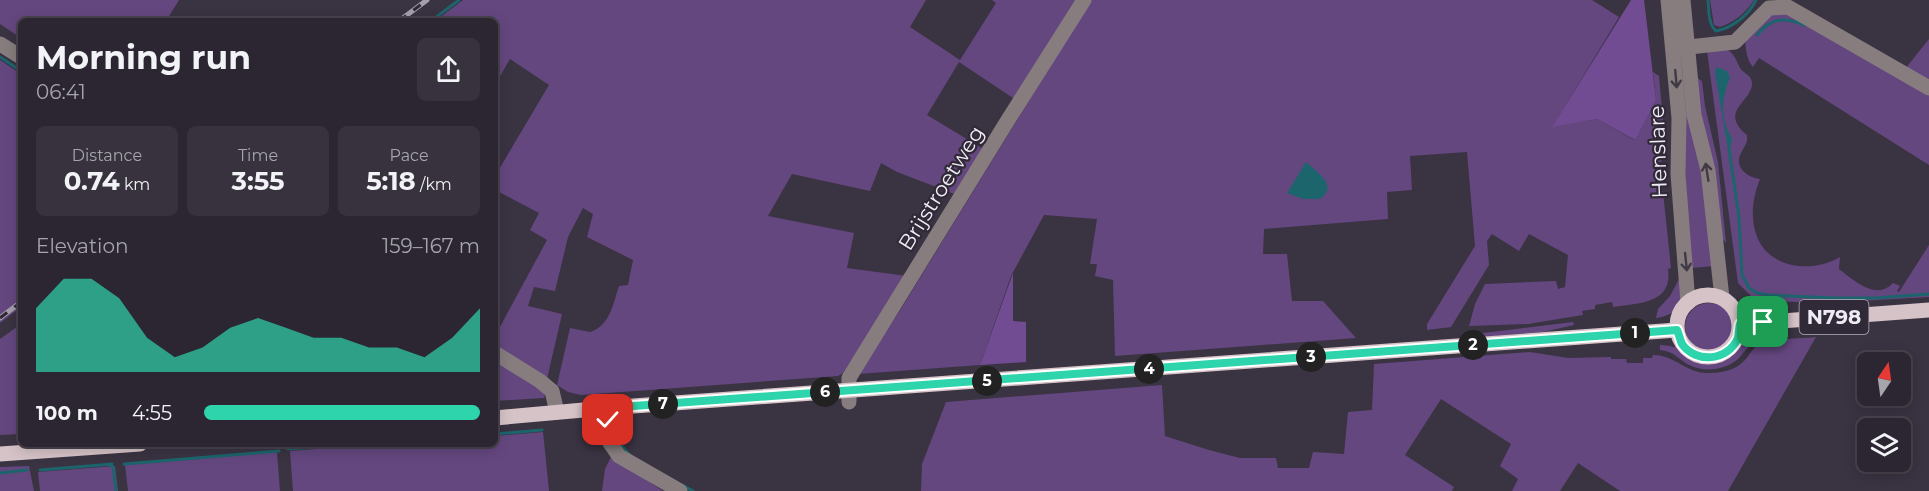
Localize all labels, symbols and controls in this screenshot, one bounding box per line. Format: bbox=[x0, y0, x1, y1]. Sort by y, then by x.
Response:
text: Morning run bbox=[36, 37, 251, 77]
button: share bbox=[417, 38, 480, 101]
one-way arrow bbox=[1671, 69, 1682, 89]
text: 06:41 bbox=[36, 80, 86, 104]
street label: Henslare bbox=[1644, 105, 1672, 199]
street label: Brijstroetweg bbox=[893, 121, 989, 255]
text: Distance bbox=[72, 146, 142, 165]
text: Time bbox=[238, 146, 278, 165]
text: Pace bbox=[389, 146, 429, 165]
one-way arrow bbox=[1702, 163, 1713, 183]
text: 0.74 bbox=[64, 165, 120, 197]
text: 3:55 bbox=[231, 165, 285, 197]
text: 5:18 bbox=[366, 165, 416, 197]
text: km bbox=[120, 175, 150, 194]
text: /km bbox=[416, 175, 452, 194]
text: Elevation bbox=[36, 234, 128, 258]
text: 159–167 m bbox=[382, 234, 480, 258]
one-way arrow bbox=[1681, 252, 1692, 272]
pin bbox=[1737, 296, 1788, 347]
road number: N798 bbox=[1800, 300, 1868, 334]
icon: arrive bbox=[1746, 305, 1779, 338]
pin: 1 bbox=[1620, 318, 1650, 348]
text: 1 bbox=[1632, 323, 1638, 342]
pin: 2 bbox=[1458, 330, 1488, 360]
text: 2 bbox=[1468, 335, 1478, 354]
pin: 3 bbox=[1296, 342, 1326, 372]
text: 3 bbox=[1306, 347, 1316, 366]
north arrow bbox=[1857, 352, 1911, 406]
map controls bbox=[1857, 352, 1911, 472]
pin: 4 bbox=[1134, 354, 1164, 384]
text: 4 bbox=[1143, 359, 1155, 378]
pin: 5 bbox=[972, 366, 1002, 396]
text: 5 bbox=[982, 371, 992, 390]
pin: 6 bbox=[810, 377, 840, 407]
text: 6 bbox=[820, 382, 830, 401]
pin: 7 bbox=[648, 389, 678, 419]
pin bbox=[582, 394, 633, 445]
text: 7 bbox=[658, 394, 668, 413]
text: 100 m bbox=[36, 401, 98, 425]
text: 4:55 bbox=[132, 401, 172, 425]
icon: check bbox=[591, 403, 624, 436]
button: layers bbox=[1857, 418, 1911, 472]

